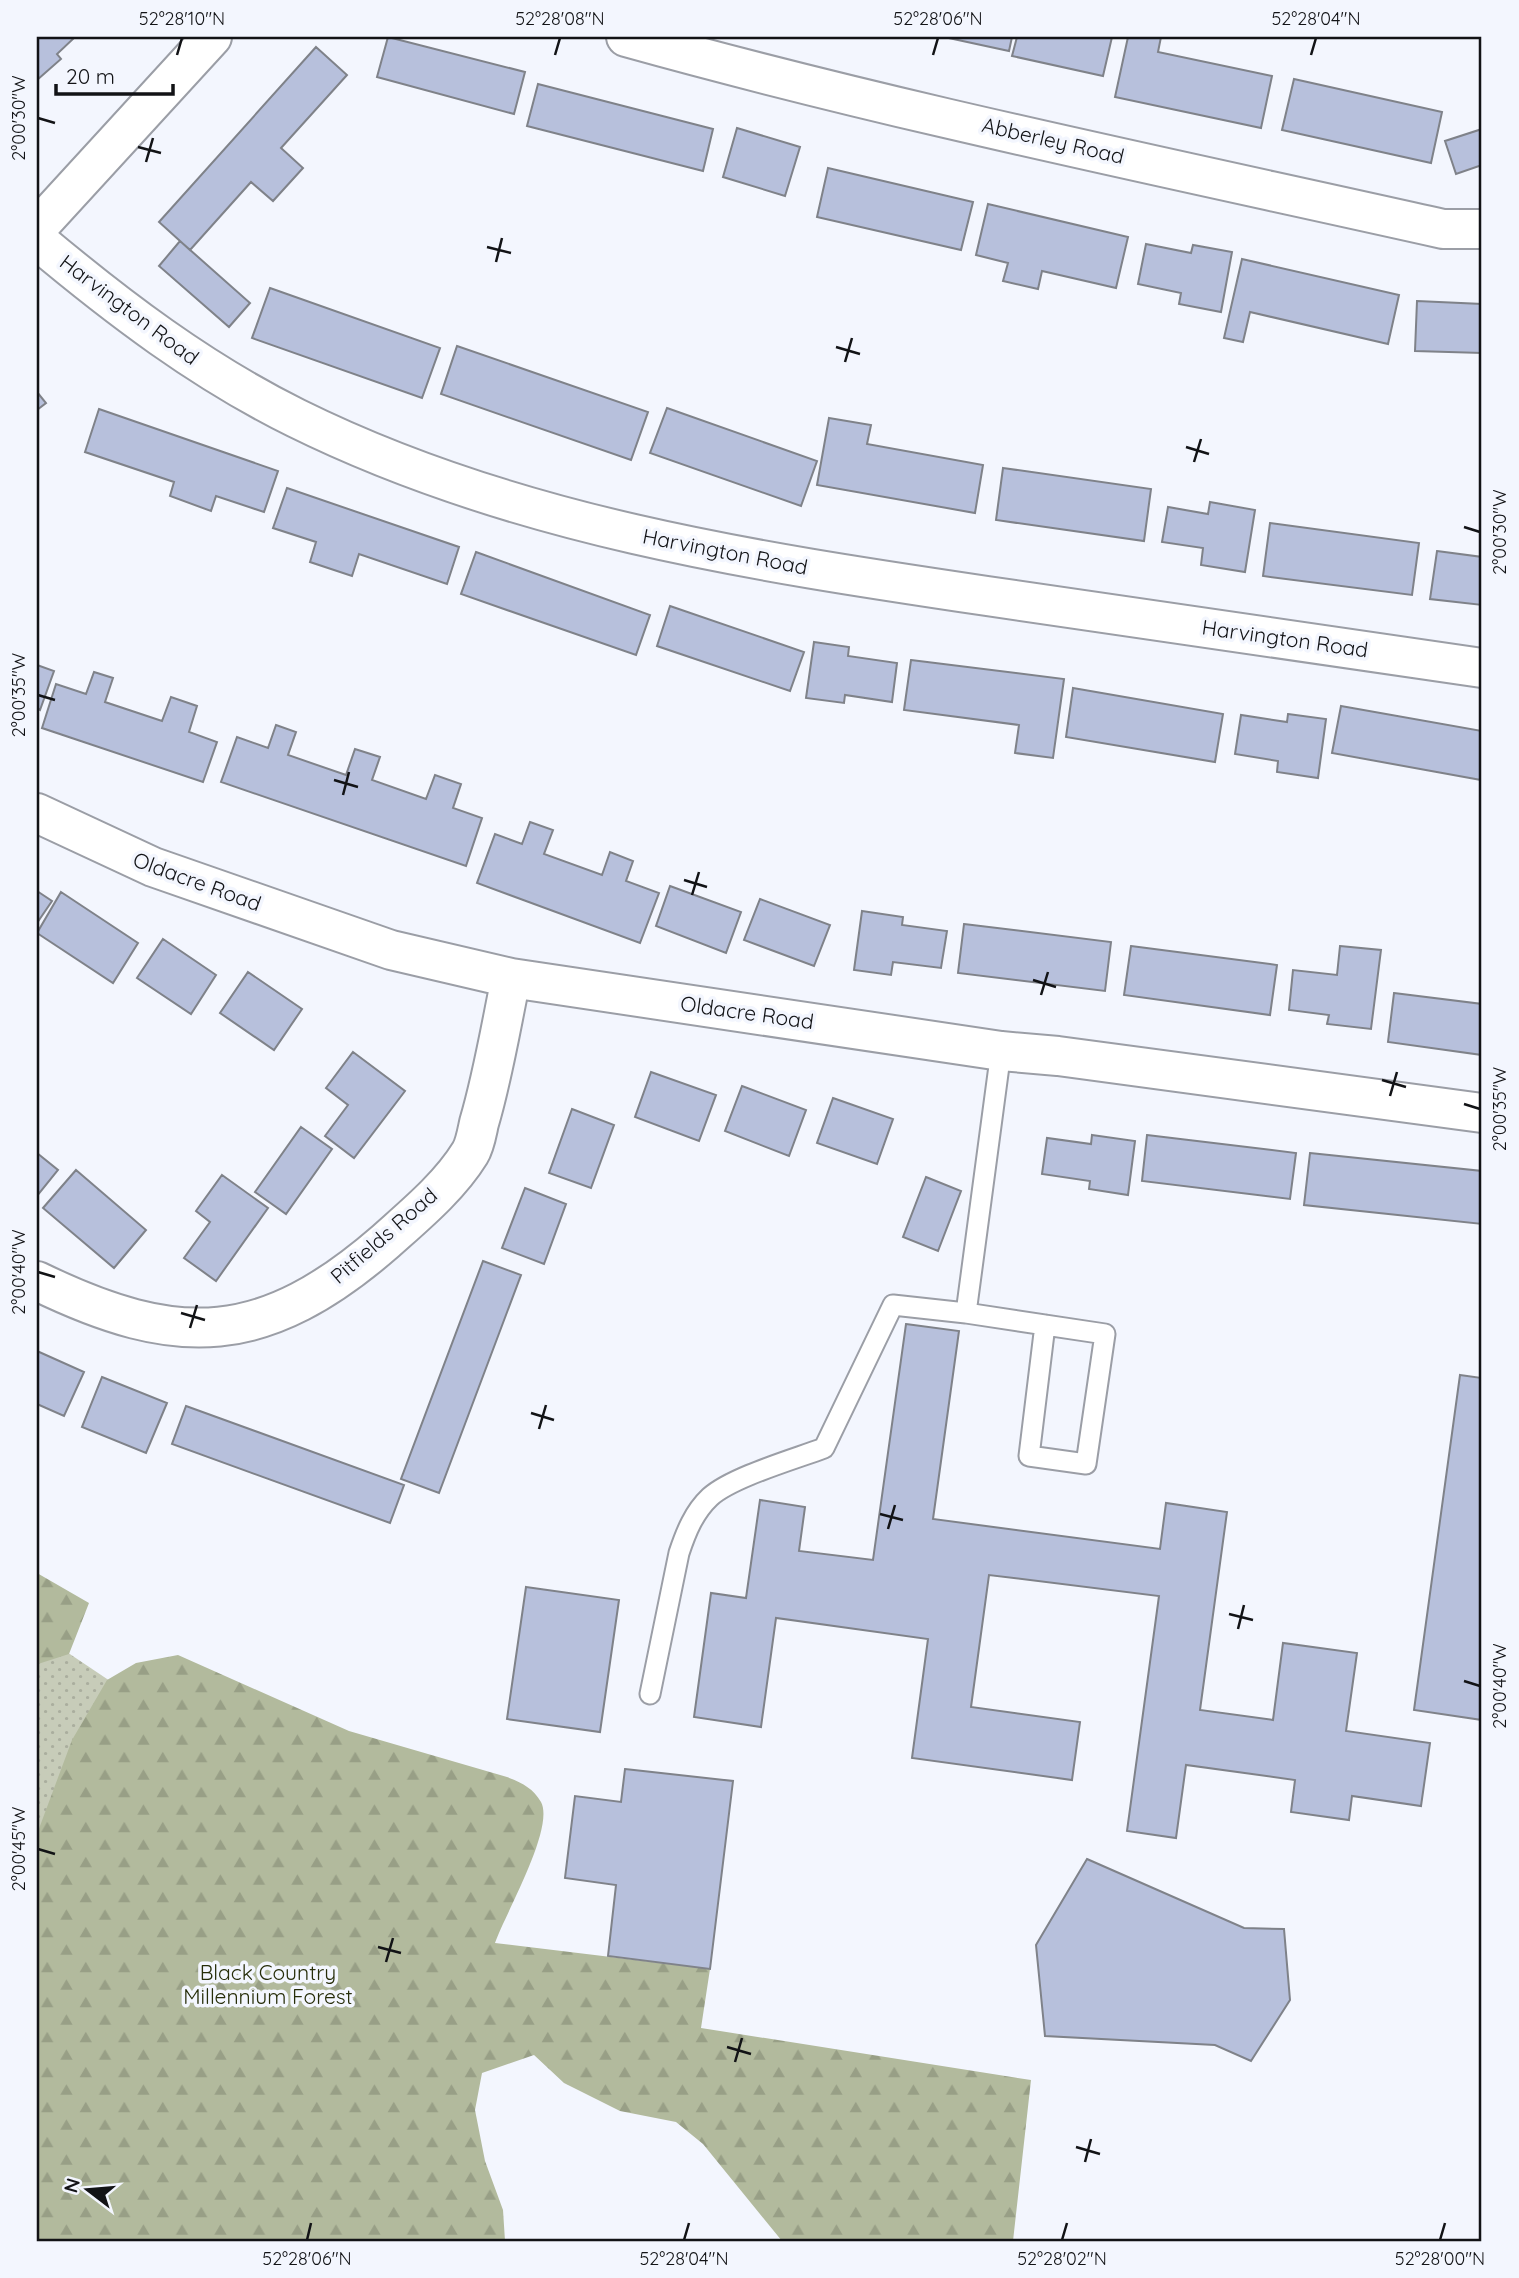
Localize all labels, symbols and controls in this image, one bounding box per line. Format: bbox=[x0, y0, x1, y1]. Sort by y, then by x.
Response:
text: 52°28'10"N bbox=[139, 7, 225, 30]
text: 52°28'08"N bbox=[515, 7, 605, 30]
text: 52°28'06"N bbox=[893, 7, 983, 30]
text: 52°28'04"N bbox=[1271, 7, 1361, 30]
scale bar bbox=[56, 52, 173, 96]
text: 20 m bbox=[66, 63, 115, 89]
text: 2°00'30"W bbox=[7, 75, 30, 161]
street label: Abberley Road bbox=[980, 111, 1127, 169]
street label: Harvington Road bbox=[55, 248, 204, 370]
text: 2°00'30"W bbox=[1488, 489, 1511, 575]
street label: Harvington Road bbox=[640, 522, 810, 580]
street label: Harvington Road bbox=[1200, 613, 1370, 663]
text: 2°00'35"W bbox=[7, 653, 30, 737]
street label: Oldacre Road bbox=[130, 846, 265, 916]
street label: Oldacre Road bbox=[679, 990, 815, 1034]
text: 2°00'35"W bbox=[1488, 1067, 1511, 1151]
street label: Pitfields Road bbox=[325, 1182, 442, 1289]
text: 2°00'40"W bbox=[7, 1229, 30, 1315]
text: 2°00'40"W bbox=[1488, 1643, 1511, 1729]
text: 2°00'45"W bbox=[7, 1807, 30, 1891]
park label: Black Country Millennium Forest bbox=[183, 1959, 353, 2009]
north arrow bbox=[52, 2156, 122, 2226]
text: N bbox=[58, 2175, 85, 2195]
text: 52°28'06"N bbox=[262, 2247, 352, 2270]
text: 52°28'04"N bbox=[639, 2247, 729, 2270]
text: 52°28'02"N bbox=[1017, 2247, 1107, 2270]
text: 52°28'00"N bbox=[1395, 2247, 1485, 2270]

